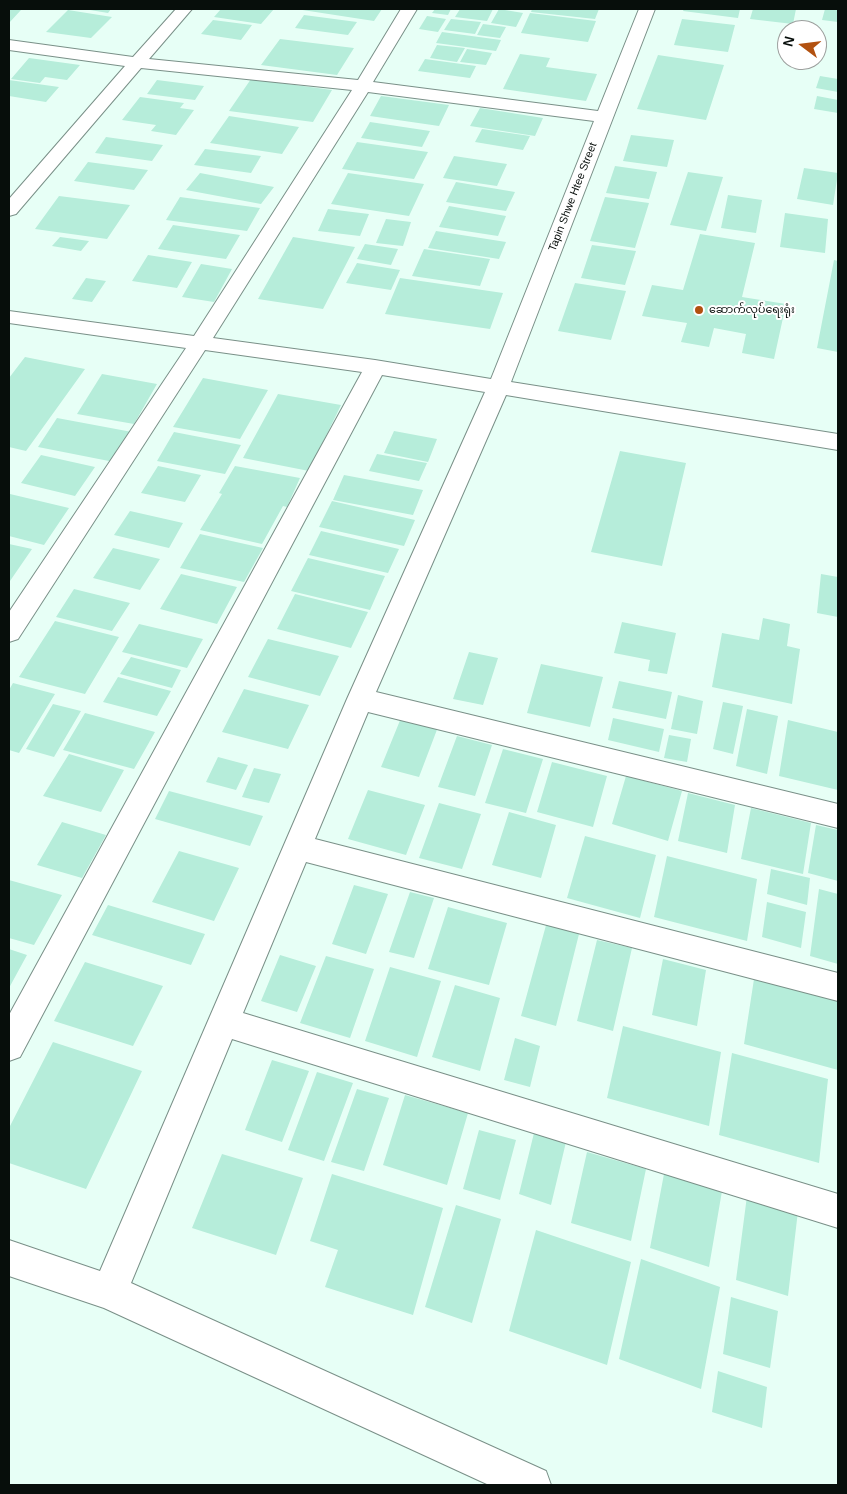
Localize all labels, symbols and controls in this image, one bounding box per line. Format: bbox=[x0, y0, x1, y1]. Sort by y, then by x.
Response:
north arrow bbox=[777, 20, 827, 70]
text: N bbox=[779, 34, 798, 48]
street label: Tapin Shwe Htee Street bbox=[546, 141, 600, 253]
place label: ဆောက်လုပ်ရေးရုံး bbox=[709, 303, 795, 317]
marker: ဆောက်လုပ်ရေးရုံး bbox=[693, 304, 705, 316]

